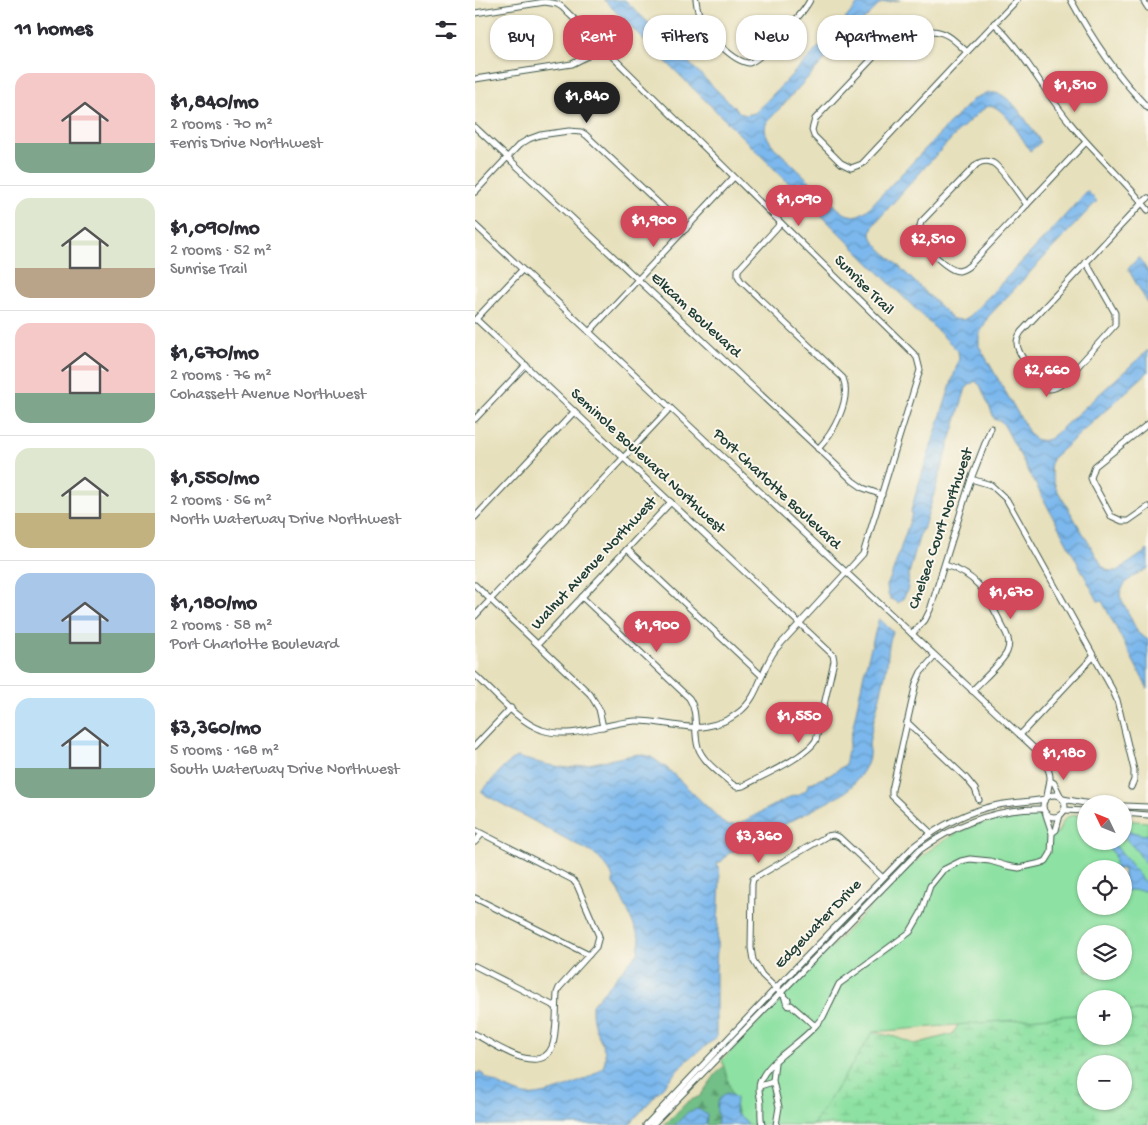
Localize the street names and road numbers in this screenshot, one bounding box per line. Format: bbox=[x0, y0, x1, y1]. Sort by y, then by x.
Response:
street label: Sunrise Trail bbox=[829, 252, 897, 320]
street label: Elkcam Boulevard bbox=[646, 269, 745, 364]
street label: Seminole Boulevard Northwest bbox=[566, 385, 730, 540]
street label: Port Charlotte Boulevard bbox=[707, 425, 845, 556]
street label: Chelsea Court Northwest bbox=[906, 445, 979, 612]
street label: Walnut Avenue Northwest bbox=[528, 492, 663, 635]
street label: Edgewater Drive bbox=[771, 876, 867, 974]

